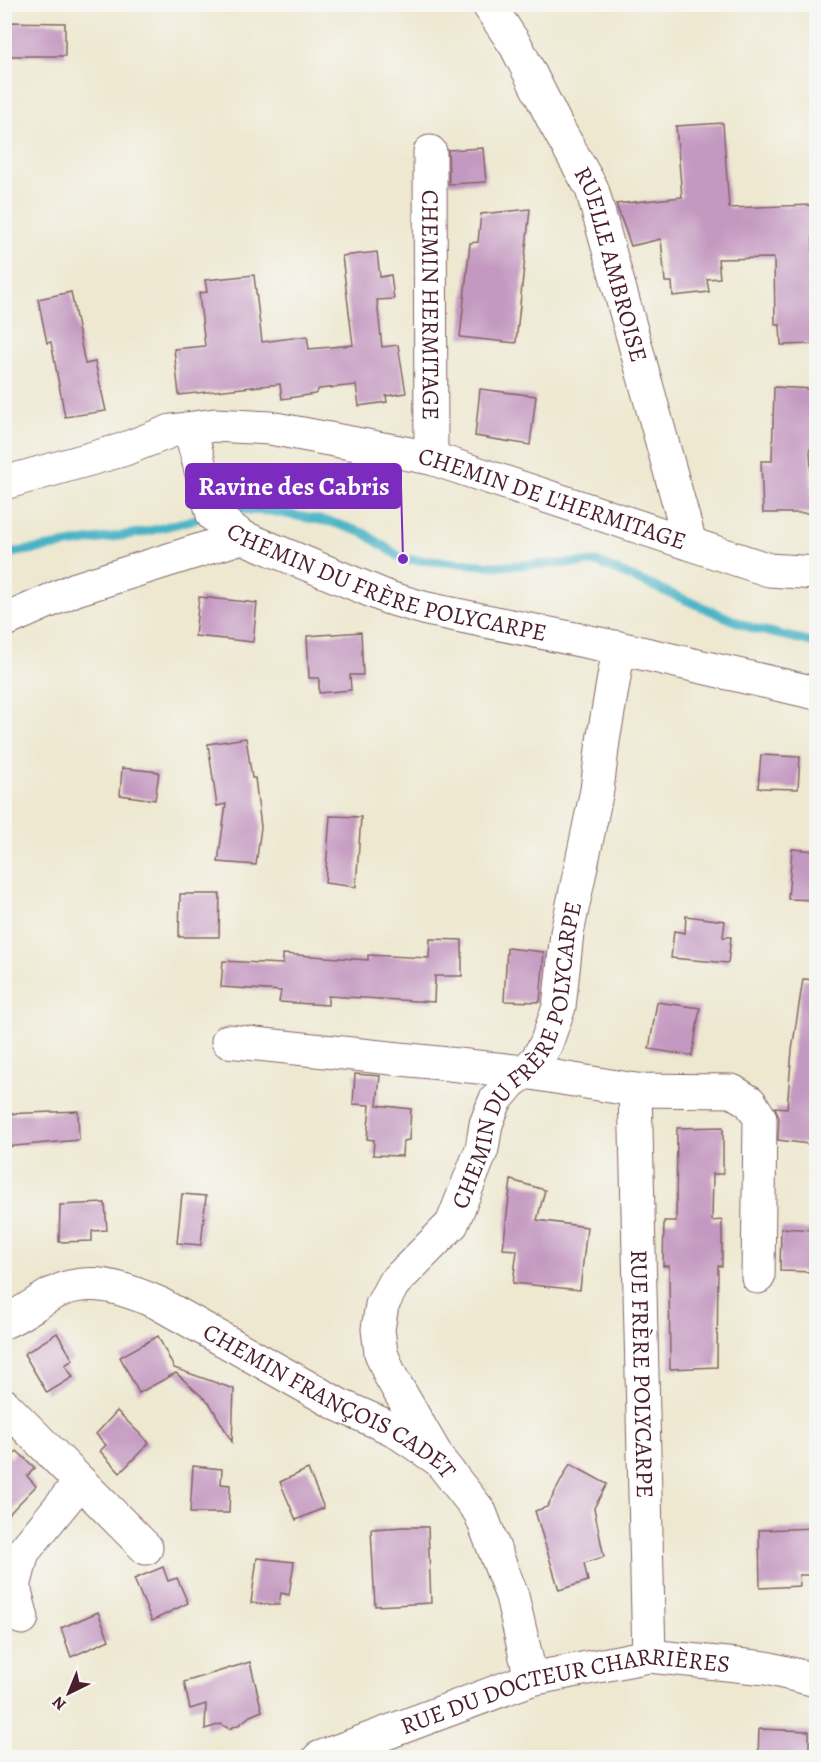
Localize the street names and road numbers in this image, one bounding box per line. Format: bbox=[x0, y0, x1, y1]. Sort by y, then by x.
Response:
street label: RUELLE AMBROISE bbox=[566, 161, 655, 366]
street label: CHEMIN HERMITAGE bbox=[414, 190, 447, 420]
street label: CHEMIN DE L'HERMITAGE bbox=[416, 440, 690, 557]
street label: CHEMIN DU FRÈRE POLYCARPE bbox=[220, 515, 550, 649]
street label: CHEMIN DU FRÈRE POLYCARPE bbox=[444, 898, 589, 1213]
street label: RUE FRÈRE POLYCARPE bbox=[623, 1249, 661, 1499]
street label: CHEMIN FRANÇOIS CADET bbox=[197, 1316, 463, 1485]
street label: RUE DU DOCTEUR CHARRIÈRES bbox=[396, 1640, 732, 1742]

